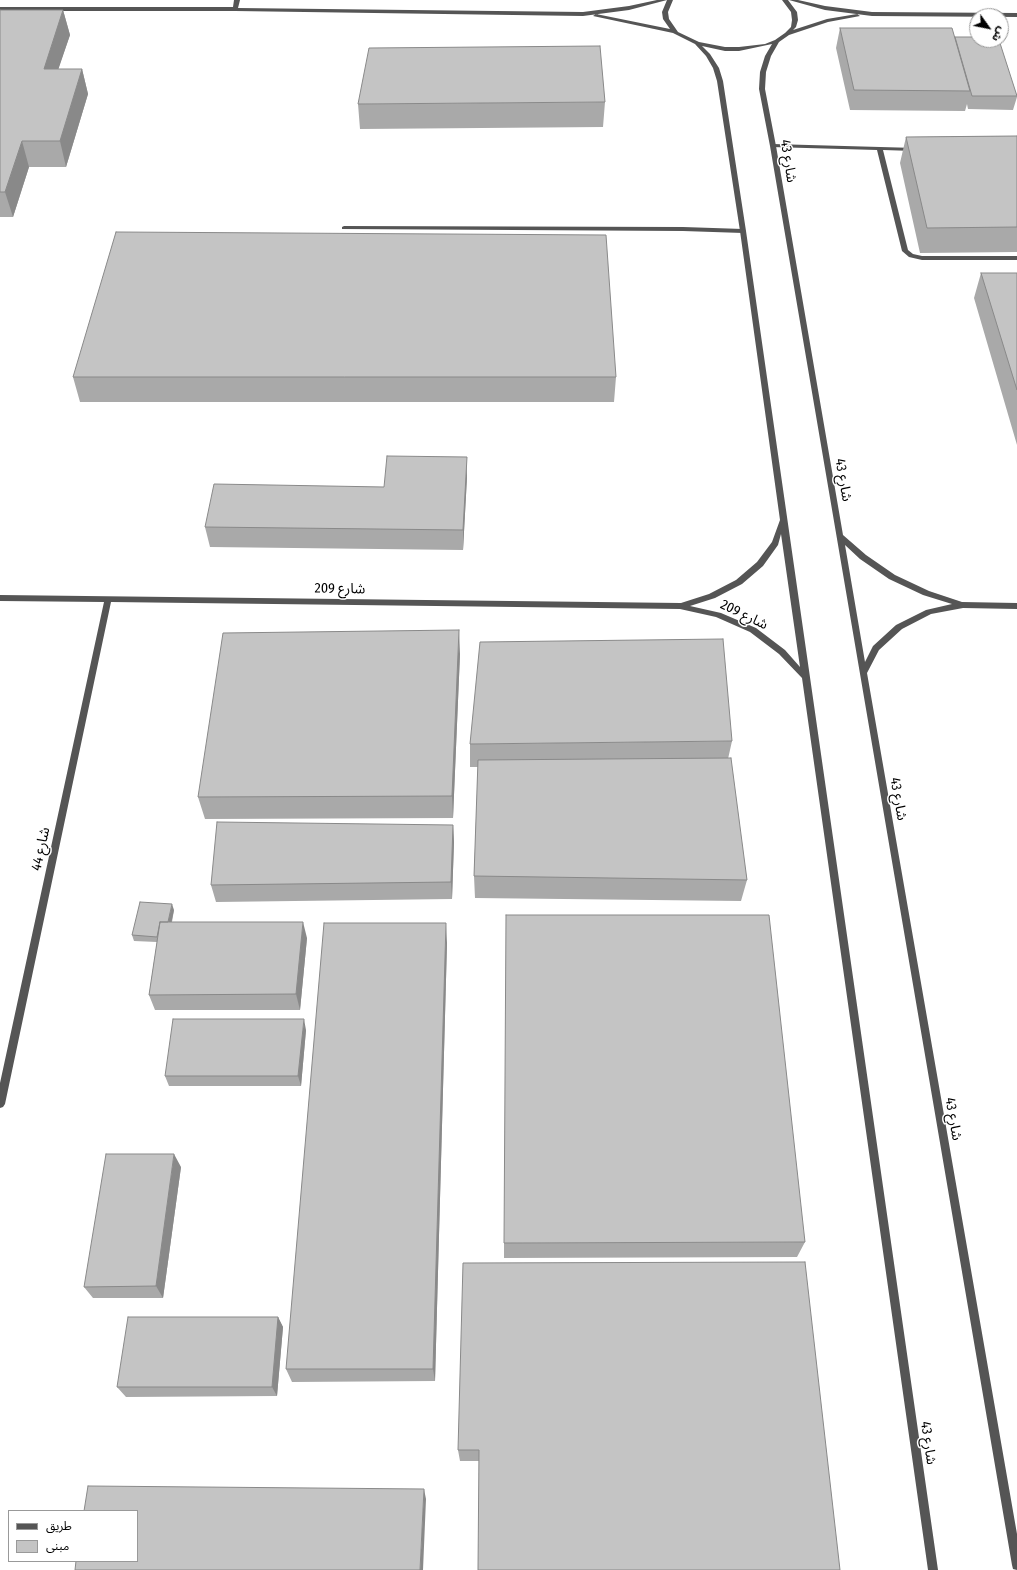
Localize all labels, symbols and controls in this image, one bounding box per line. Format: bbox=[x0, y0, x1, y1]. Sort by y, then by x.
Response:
north arrow bbox=[969, 8, 1009, 48]
text: ش bbox=[989, 24, 1008, 44]
street label: شارع 43 bbox=[776, 138, 800, 184]
street label: شارع 43 bbox=[831, 457, 855, 503]
street label: شارع 209 bbox=[314, 580, 366, 598]
street label: شارع 209 bbox=[718, 596, 770, 634]
street label: شارع 43 bbox=[886, 776, 910, 822]
street label: شارع 44 bbox=[28, 826, 54, 872]
street label: شارع 43 bbox=[941, 1096, 965, 1142]
street label: شارع 43 bbox=[917, 1420, 939, 1466]
legend bbox=[8, 1510, 138, 1562]
text: طريق bbox=[46, 1519, 72, 1533]
text: مبنى bbox=[46, 1539, 69, 1553]

